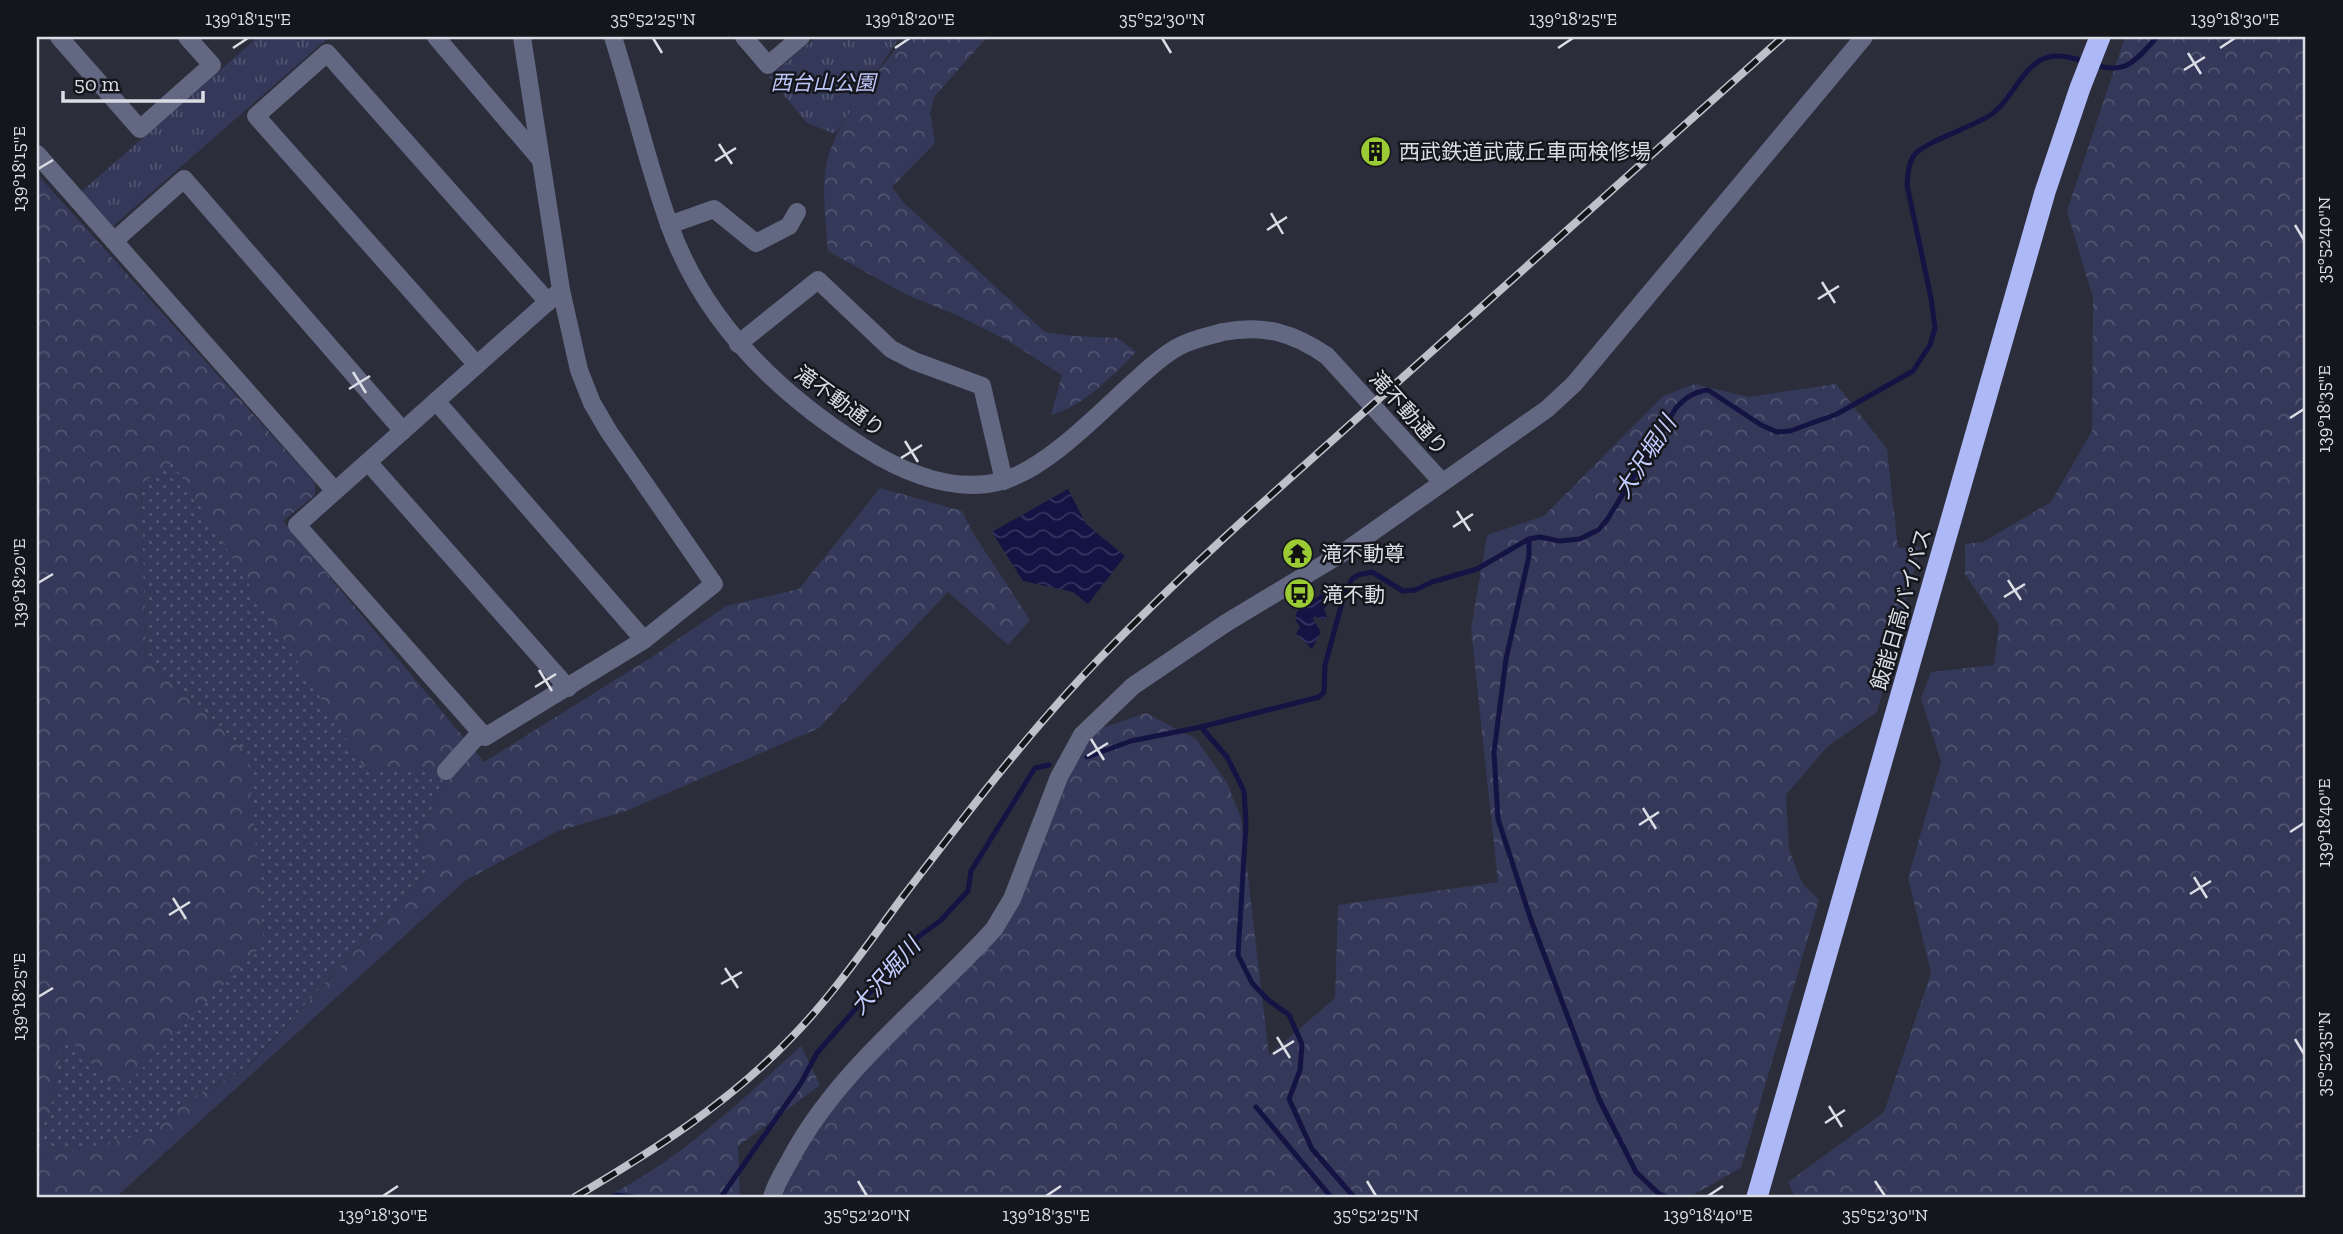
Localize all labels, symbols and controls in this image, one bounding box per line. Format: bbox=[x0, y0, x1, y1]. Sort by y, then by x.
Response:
text: 139°18'15"E bbox=[205, 8, 291, 30]
text: 35°52'25"N bbox=[610, 8, 696, 30]
text: 139°18'20"E bbox=[865, 8, 955, 30]
text: 35°52'30"N bbox=[1119, 8, 1205, 30]
text: 139°18'25"E bbox=[1529, 8, 1617, 30]
text: 139°18'30"E bbox=[2191, 8, 2279, 30]
scale bar bbox=[63, 60, 203, 104]
park label: 西台山公園 bbox=[771, 70, 878, 95]
text: 50 m bbox=[74, 71, 120, 96]
text: 139°18'15"E bbox=[8, 126, 30, 212]
building icon: 西武鉄道武蔵丘車両検修場 bbox=[1359, 134, 1393, 168]
place label: 西武鉄道武蔵丘車両検修場 bbox=[1399, 139, 1651, 164]
text: 35°52'40"N bbox=[2313, 197, 2335, 283]
street label: 滝不動通り bbox=[790, 360, 890, 442]
text: 139°18'35"E bbox=[2313, 365, 2335, 453]
street label: 滝不動通り bbox=[1365, 366, 1453, 460]
water label: 大沢堀川 bbox=[1608, 408, 1683, 503]
street label: 飯能日高バイパス bbox=[1866, 525, 1936, 693]
temple icon: 滝不動尊 bbox=[1281, 536, 1315, 570]
text: 139°18'20"E bbox=[8, 538, 30, 628]
place label: 滝不動尊 bbox=[1321, 541, 1405, 566]
bus stop icon: 滝不動 bbox=[1282, 577, 1316, 611]
place label: 滝不動 bbox=[1322, 582, 1385, 607]
text: 139°18'40"E bbox=[2313, 778, 2335, 868]
water label: 大沢堀川 bbox=[844, 930, 928, 1020]
text: 139°18'25"E bbox=[8, 953, 30, 1041]
text: 35°52'35"N bbox=[2313, 1011, 2335, 1097]
text: 139°18'30"E bbox=[339, 1204, 427, 1226]
text: 35°52'20"N bbox=[824, 1204, 910, 1226]
text: 139°18'35"E bbox=[1002, 1204, 1090, 1226]
text: 35°52'25"N bbox=[1333, 1204, 1419, 1226]
text: 139°18'40"E bbox=[1663, 1204, 1753, 1226]
text: 35°52'30"N bbox=[1842, 1204, 1928, 1226]

